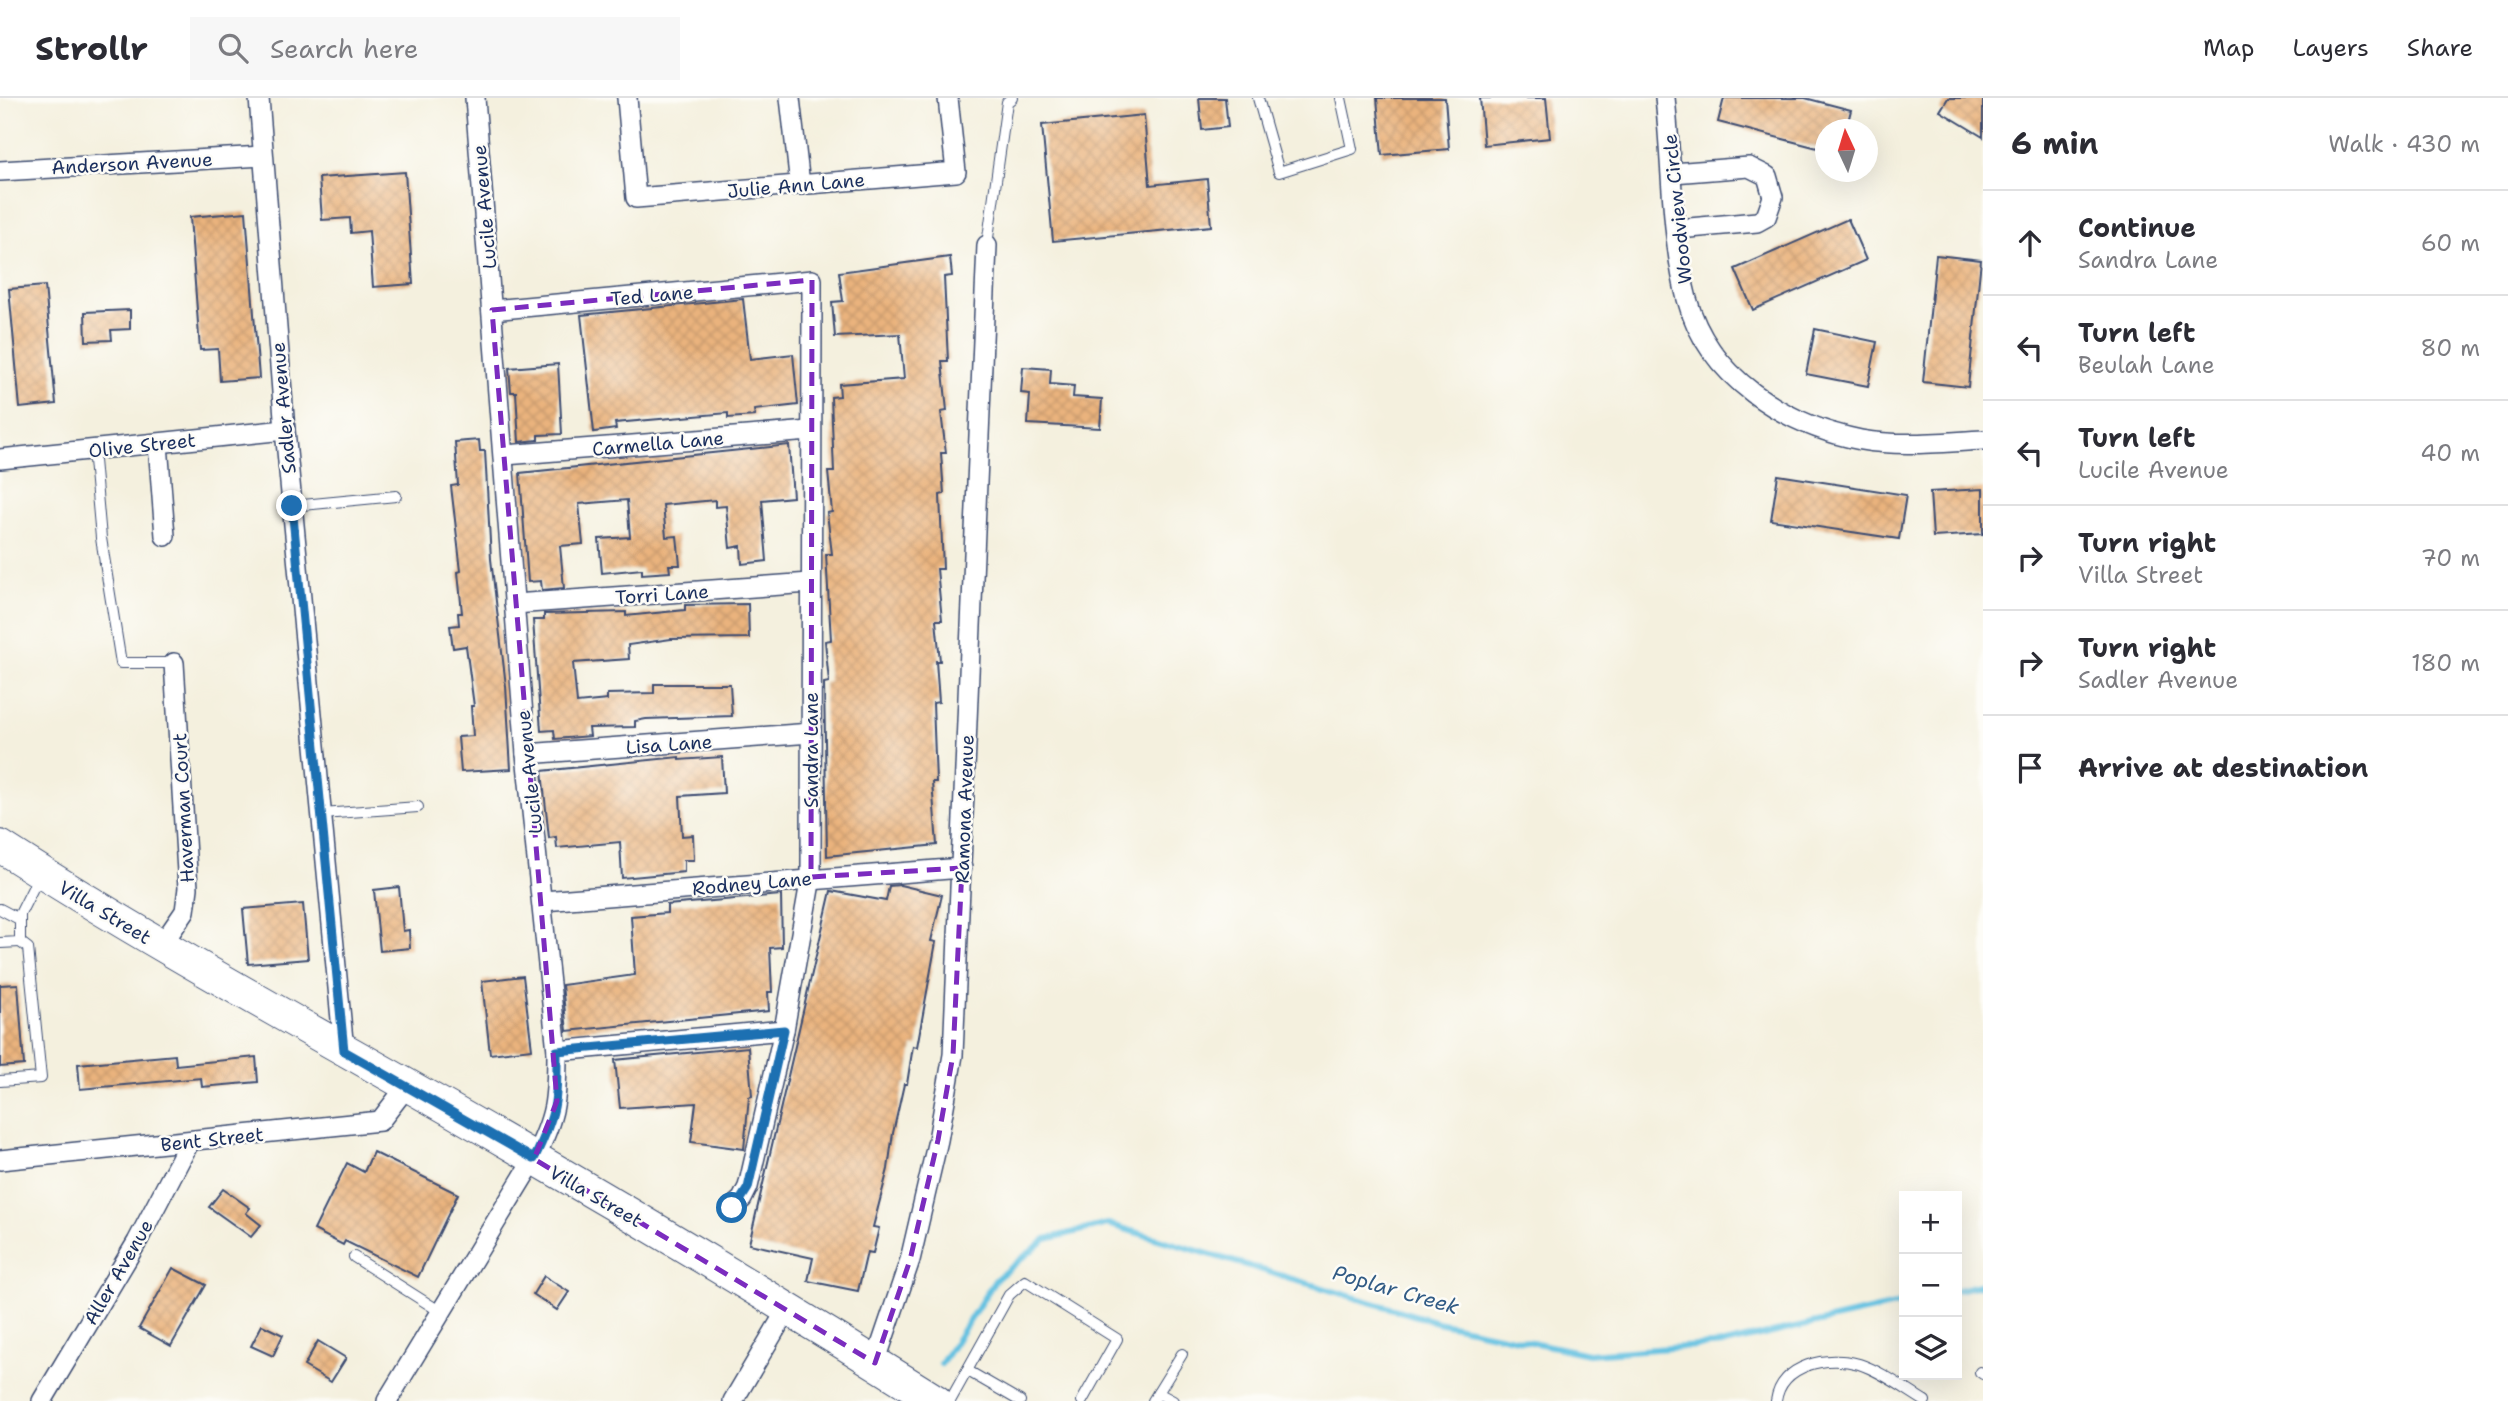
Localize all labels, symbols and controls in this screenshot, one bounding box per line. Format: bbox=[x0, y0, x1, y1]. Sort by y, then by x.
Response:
search box bbox=[190, 17, 680, 80]
text: Strollr bbox=[35, 26, 148, 71]
icon: search bbox=[214, 29, 252, 67]
text: Search here bbox=[270, 31, 419, 66]
text: Map bbox=[2203, 32, 2254, 64]
text: Layers bbox=[2292, 32, 2369, 64]
text: Share bbox=[2407, 32, 2473, 64]
north arrow bbox=[1815, 119, 1878, 182]
text: 6 min bbox=[2011, 123, 2098, 164]
text: Walk · 430 m bbox=[2328, 129, 2480, 159]
street label: Woodview Circle bbox=[1657, 133, 1698, 285]
street label: Lucile Avenue bbox=[467, 144, 502, 270]
street label: Anderson Avenue bbox=[51, 147, 213, 180]
street label: Julie Ann Lane bbox=[726, 167, 866, 204]
text: Continue bbox=[2078, 210, 2196, 245]
icon: ahead bbox=[2011, 224, 2049, 262]
text: 60 m bbox=[2421, 228, 2480, 258]
text: Sandra Lane bbox=[2078, 245, 2218, 275]
street label: Ted Lane bbox=[610, 279, 694, 312]
text: Turn left bbox=[2078, 315, 2195, 350]
icon: left bbox=[2011, 329, 2049, 367]
text: 80 m bbox=[2421, 333, 2480, 363]
street label: Sadler Avenue bbox=[265, 341, 302, 475]
text: Beulah Lane bbox=[2078, 350, 2215, 380]
text: Turn left bbox=[2078, 420, 2195, 455]
street label: Carmella Lane bbox=[591, 425, 725, 462]
street label: Olive Street bbox=[87, 427, 197, 464]
icon: left bbox=[2011, 434, 2049, 472]
text: 40 m bbox=[2420, 438, 2480, 468]
text: Lucile Avenue bbox=[2078, 455, 2229, 485]
route end bbox=[276, 490, 307, 521]
text: Turn right bbox=[2078, 525, 2216, 560]
icon: right bbox=[2011, 539, 2049, 577]
text: 70 m bbox=[2421, 543, 2480, 573]
text: Villa Street bbox=[2078, 560, 2203, 590]
street label: Torri Lane bbox=[614, 579, 710, 610]
text: Turn right bbox=[2078, 630, 2216, 665]
icon: right bbox=[2011, 644, 2049, 682]
text: 180 m bbox=[2411, 648, 2480, 678]
text: Sadler Avenue bbox=[2078, 665, 2238, 695]
street label: Sandra Lane bbox=[799, 692, 824, 808]
street label: Lucile Avenue bbox=[511, 709, 548, 835]
street label: Lisa Lane bbox=[625, 729, 713, 760]
street label: Haverman Court bbox=[167, 732, 200, 883]
street label: Ramona Avenue bbox=[949, 734, 980, 884]
icon: arrive bbox=[2011, 749, 2049, 787]
text: Arrive at destination bbox=[2078, 750, 2368, 785]
street label: Rodney Lane bbox=[691, 866, 813, 901]
street label: Villa Street bbox=[54, 875, 156, 950]
street label: Bent Street bbox=[159, 1122, 265, 1157]
street label: Villa Street bbox=[545, 1160, 647, 1233]
map controls bbox=[1899, 1191, 1962, 1380]
button: + bbox=[1899, 1191, 1962, 1254]
route start bbox=[716, 1192, 747, 1223]
street label: Aller Avenue bbox=[78, 1215, 159, 1330]
button: − bbox=[1899, 1254, 1962, 1317]
water label: Poplar Creek bbox=[1330, 1259, 1462, 1321]
button: layers bbox=[1899, 1317, 1962, 1380]

